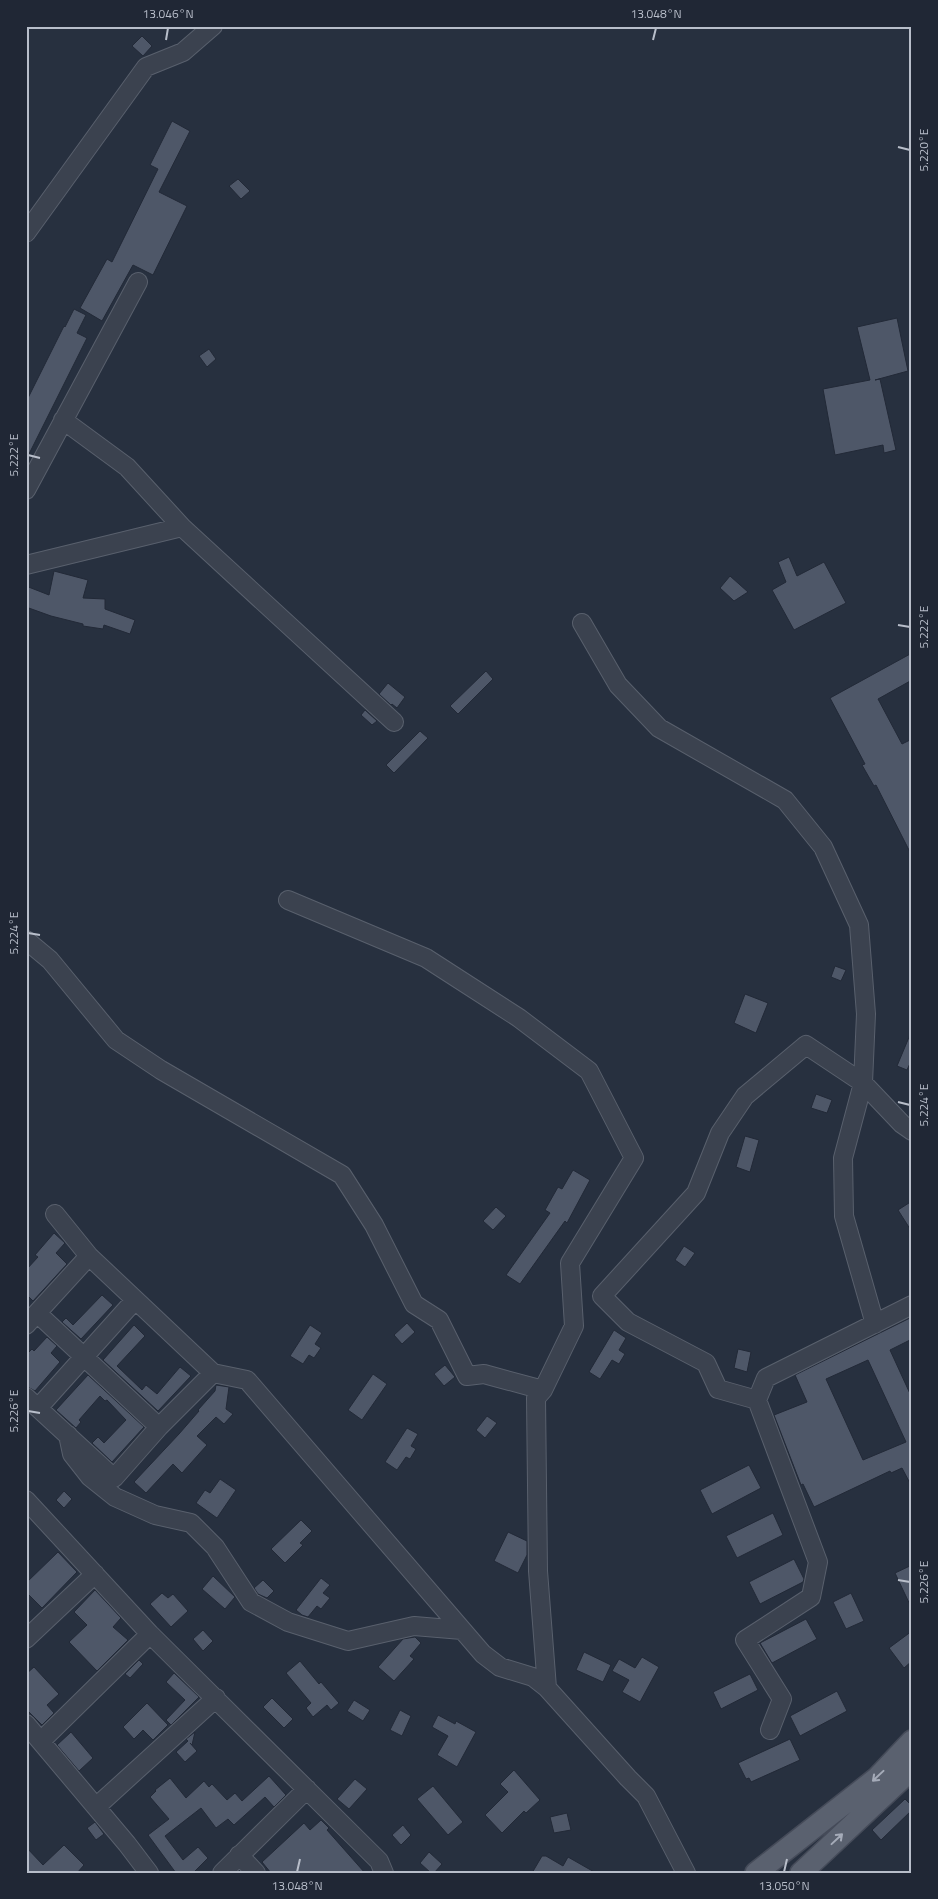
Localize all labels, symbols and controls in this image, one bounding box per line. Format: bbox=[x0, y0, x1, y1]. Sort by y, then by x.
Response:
text: 13.046°N bbox=[142, 4, 194, 23]
text: 13.048°N bbox=[630, 4, 682, 23]
text: 5.220°E bbox=[914, 128, 933, 171]
text: 5.222°E bbox=[4, 433, 23, 476]
text: 5.222°E bbox=[914, 605, 933, 648]
text: 5.224°E bbox=[4, 911, 23, 954]
text: 5.224°E bbox=[914, 1083, 933, 1126]
text: 5.226°E bbox=[4, 1389, 23, 1432]
text: 5.226°E bbox=[914, 1560, 933, 1603]
one-way arrow bbox=[871, 1770, 884, 1782]
one-way arrow bbox=[830, 1833, 843, 1845]
text: 13.048°N bbox=[271, 1876, 323, 1895]
text: 13.050°N bbox=[758, 1876, 810, 1895]

